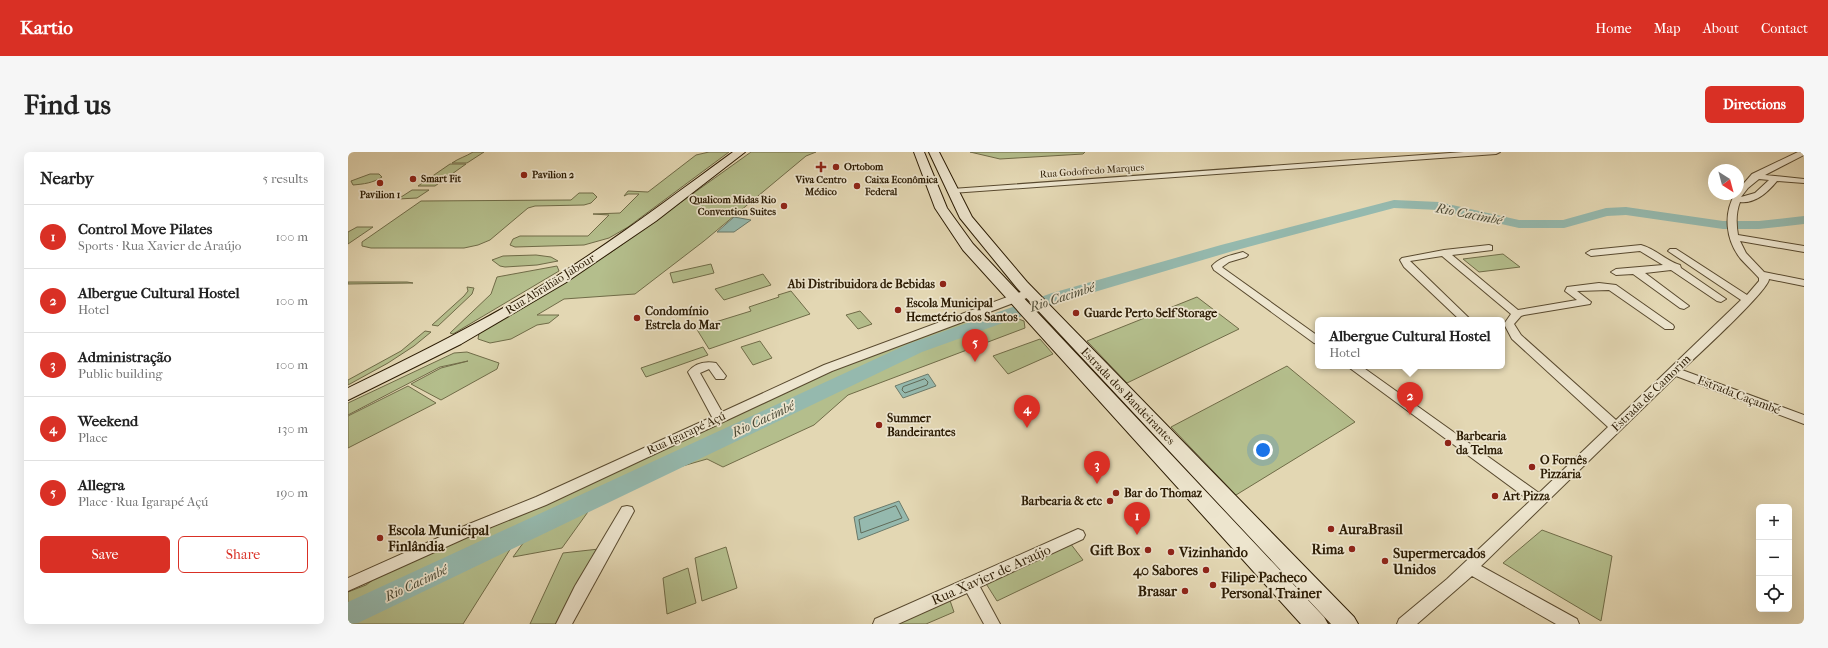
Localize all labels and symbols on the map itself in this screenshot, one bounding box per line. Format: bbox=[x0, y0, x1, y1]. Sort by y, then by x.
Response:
marker: Viva Centro Médico bbox=[815, 161, 827, 173]
place label: Ortobom bbox=[844, 161, 884, 173]
street label: Rua Godofredo Marques bbox=[1039, 161, 1145, 181]
marker: Ortobom bbox=[831, 162, 841, 172]
north arrow bbox=[1708, 164, 1744, 200]
place label: Pavilion 2 bbox=[532, 169, 575, 181]
marker: Pavilion 2 bbox=[519, 170, 529, 180]
place label: Smart Fit bbox=[421, 173, 461, 185]
marker: Smart Fit bbox=[408, 174, 418, 184]
place label: Viva Centro Médico bbox=[794, 174, 847, 198]
place label: Caixa Econômica Federal bbox=[864, 174, 938, 198]
marker: Pavilion 1 bbox=[375, 178, 385, 188]
marker: Caixa Econômica Federal bbox=[852, 181, 862, 191]
place label: Pavilion 1 bbox=[360, 189, 401, 201]
place label: Qualicom Midas Rio Convention Suites bbox=[689, 194, 776, 218]
water label: Rio Cacimbé bbox=[1434, 200, 1505, 228]
marker: Qualicom Midas Rio Convention Suites bbox=[779, 201, 789, 211]
street label: Rua Abrahão Jabour bbox=[503, 250, 598, 317]
place label: Abi Distribuidora de Bebidas bbox=[787, 277, 936, 291]
marker: Abi Distribuidora de Bebidas bbox=[938, 279, 948, 289]
water label: Rio Cacimbé bbox=[1027, 279, 1098, 315]
place label: Escola Municipal Hemetério dos Santos bbox=[906, 296, 1018, 324]
place label: Condomínio Estrela do Mar bbox=[645, 304, 721, 332]
marker: Escola Municipal Hemetério dos Santos bbox=[893, 305, 903, 315]
place label: Guarde Perto Self Storage bbox=[1084, 306, 1217, 321]
marker: Guarde Perto Self Storage bbox=[1071, 308, 1081, 318]
marker: Condomínio Estrela do Mar bbox=[632, 313, 642, 323]
pin: 5 bbox=[962, 329, 988, 362]
street label: Estrada dos Bandeirantes bbox=[1078, 345, 1178, 448]
street label: Estrada de Camorim bbox=[1609, 352, 1693, 434]
street label: Estrada Caçambé bbox=[1695, 373, 1783, 418]
pin: 2 bbox=[1397, 382, 1423, 415]
pin: 4 bbox=[1014, 395, 1040, 428]
water label: Rio Cacimbé bbox=[728, 397, 798, 440]
street label: Rua Igarapé Açú bbox=[644, 408, 728, 458]
place label: Summer Bandeirantes bbox=[887, 411, 956, 439]
marker: Summer Bandeirantes bbox=[874, 420, 884, 430]
place label: Barbearia da Telma bbox=[1456, 429, 1507, 457]
marker: Barbearia da Telma bbox=[1443, 438, 1453, 448]
your location bbox=[1253, 440, 1273, 460]
pin: 3 bbox=[1084, 451, 1110, 484]
place label: O Fornês Pizzaria bbox=[1540, 453, 1587, 481]
marker: O Fornês Pizzaria bbox=[1527, 462, 1537, 472]
place label: Bar do Thomaz bbox=[1124, 486, 1203, 500]
marker: Bar do Thomaz bbox=[1111, 488, 1121, 498]
place label: Art Pizza bbox=[1502, 489, 1550, 503]
marker: Art Pizza bbox=[1490, 491, 1500, 501]
place label: Barbearia & etc bbox=[1021, 494, 1103, 508]
marker: Barbearia & etc bbox=[1105, 496, 1115, 506]
pin: 1 bbox=[1124, 502, 1150, 535]
place label: AuraBrasil bbox=[1338, 521, 1403, 538]
place label: Escola Municipal Finlândia bbox=[387, 522, 489, 555]
marker: AuraBrasil bbox=[1326, 524, 1336, 534]
marker: Escola Municipal Finlândia bbox=[375, 533, 385, 543]
street label: Rua Xavier de Araújo bbox=[929, 541, 1053, 609]
place label: Rima bbox=[1312, 541, 1345, 558]
place label: Gift Box bbox=[1090, 542, 1141, 559]
place label: Vizinhando bbox=[1178, 544, 1248, 561]
marker: Rima bbox=[1347, 544, 1357, 554]
marker: Gift Box bbox=[1143, 545, 1153, 555]
place label: Supermercados Unidos bbox=[1392, 545, 1486, 578]
marker: Vizinhando bbox=[1166, 547, 1176, 557]
marker: Supermercados Unidos bbox=[1380, 556, 1390, 566]
water label: Rio Cacimbé bbox=[381, 561, 451, 604]
place label: 40 Sabores bbox=[1132, 562, 1199, 579]
marker: 40 Sabores bbox=[1201, 565, 1211, 575]
place label: Filipe Pacheco Personal Trainer bbox=[1220, 569, 1323, 602]
marker: Filipe Pacheco Personal Trainer bbox=[1208, 580, 1218, 590]
place label: Brasar bbox=[1138, 583, 1178, 600]
marker: Brasar bbox=[1180, 586, 1190, 596]

